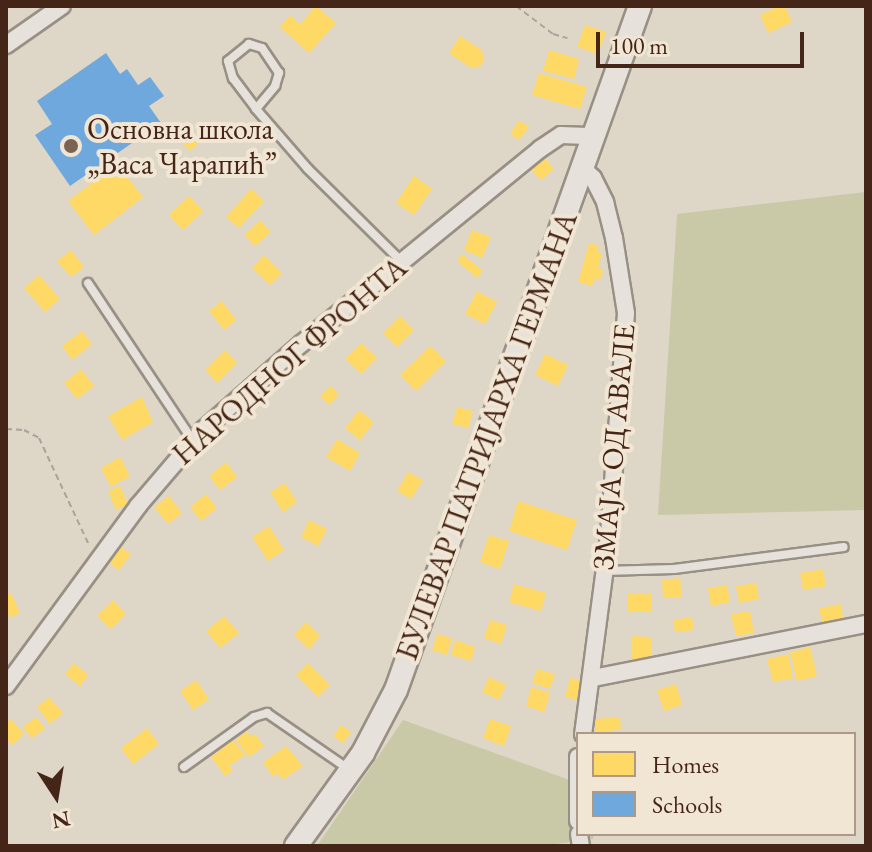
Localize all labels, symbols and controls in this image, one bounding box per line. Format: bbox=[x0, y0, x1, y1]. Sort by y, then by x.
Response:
scale bar bbox=[600, 16, 808, 66]
text: 100 m bbox=[610, 30, 668, 61]
place label: Основна школа „Васа Чарапић” bbox=[87, 111, 277, 182]
marker: Основна школа „Васа Чарапић” bbox=[62, 137, 80, 155]
street label: БУЛЕВАР ПАТРИЈАРХА ГЕРМАНА bbox=[389, 207, 585, 665]
street label: НАРОДНОГ ФРОНТА bbox=[166, 249, 414, 473]
street label: ЗМАЈА ОД АВАЛЕ bbox=[585, 323, 643, 571]
legend bbox=[576, 732, 856, 836]
text: Homes bbox=[652, 749, 719, 780]
north arrow bbox=[16, 756, 96, 836]
text: Schools bbox=[652, 789, 722, 820]
text: N bbox=[49, 804, 73, 836]

